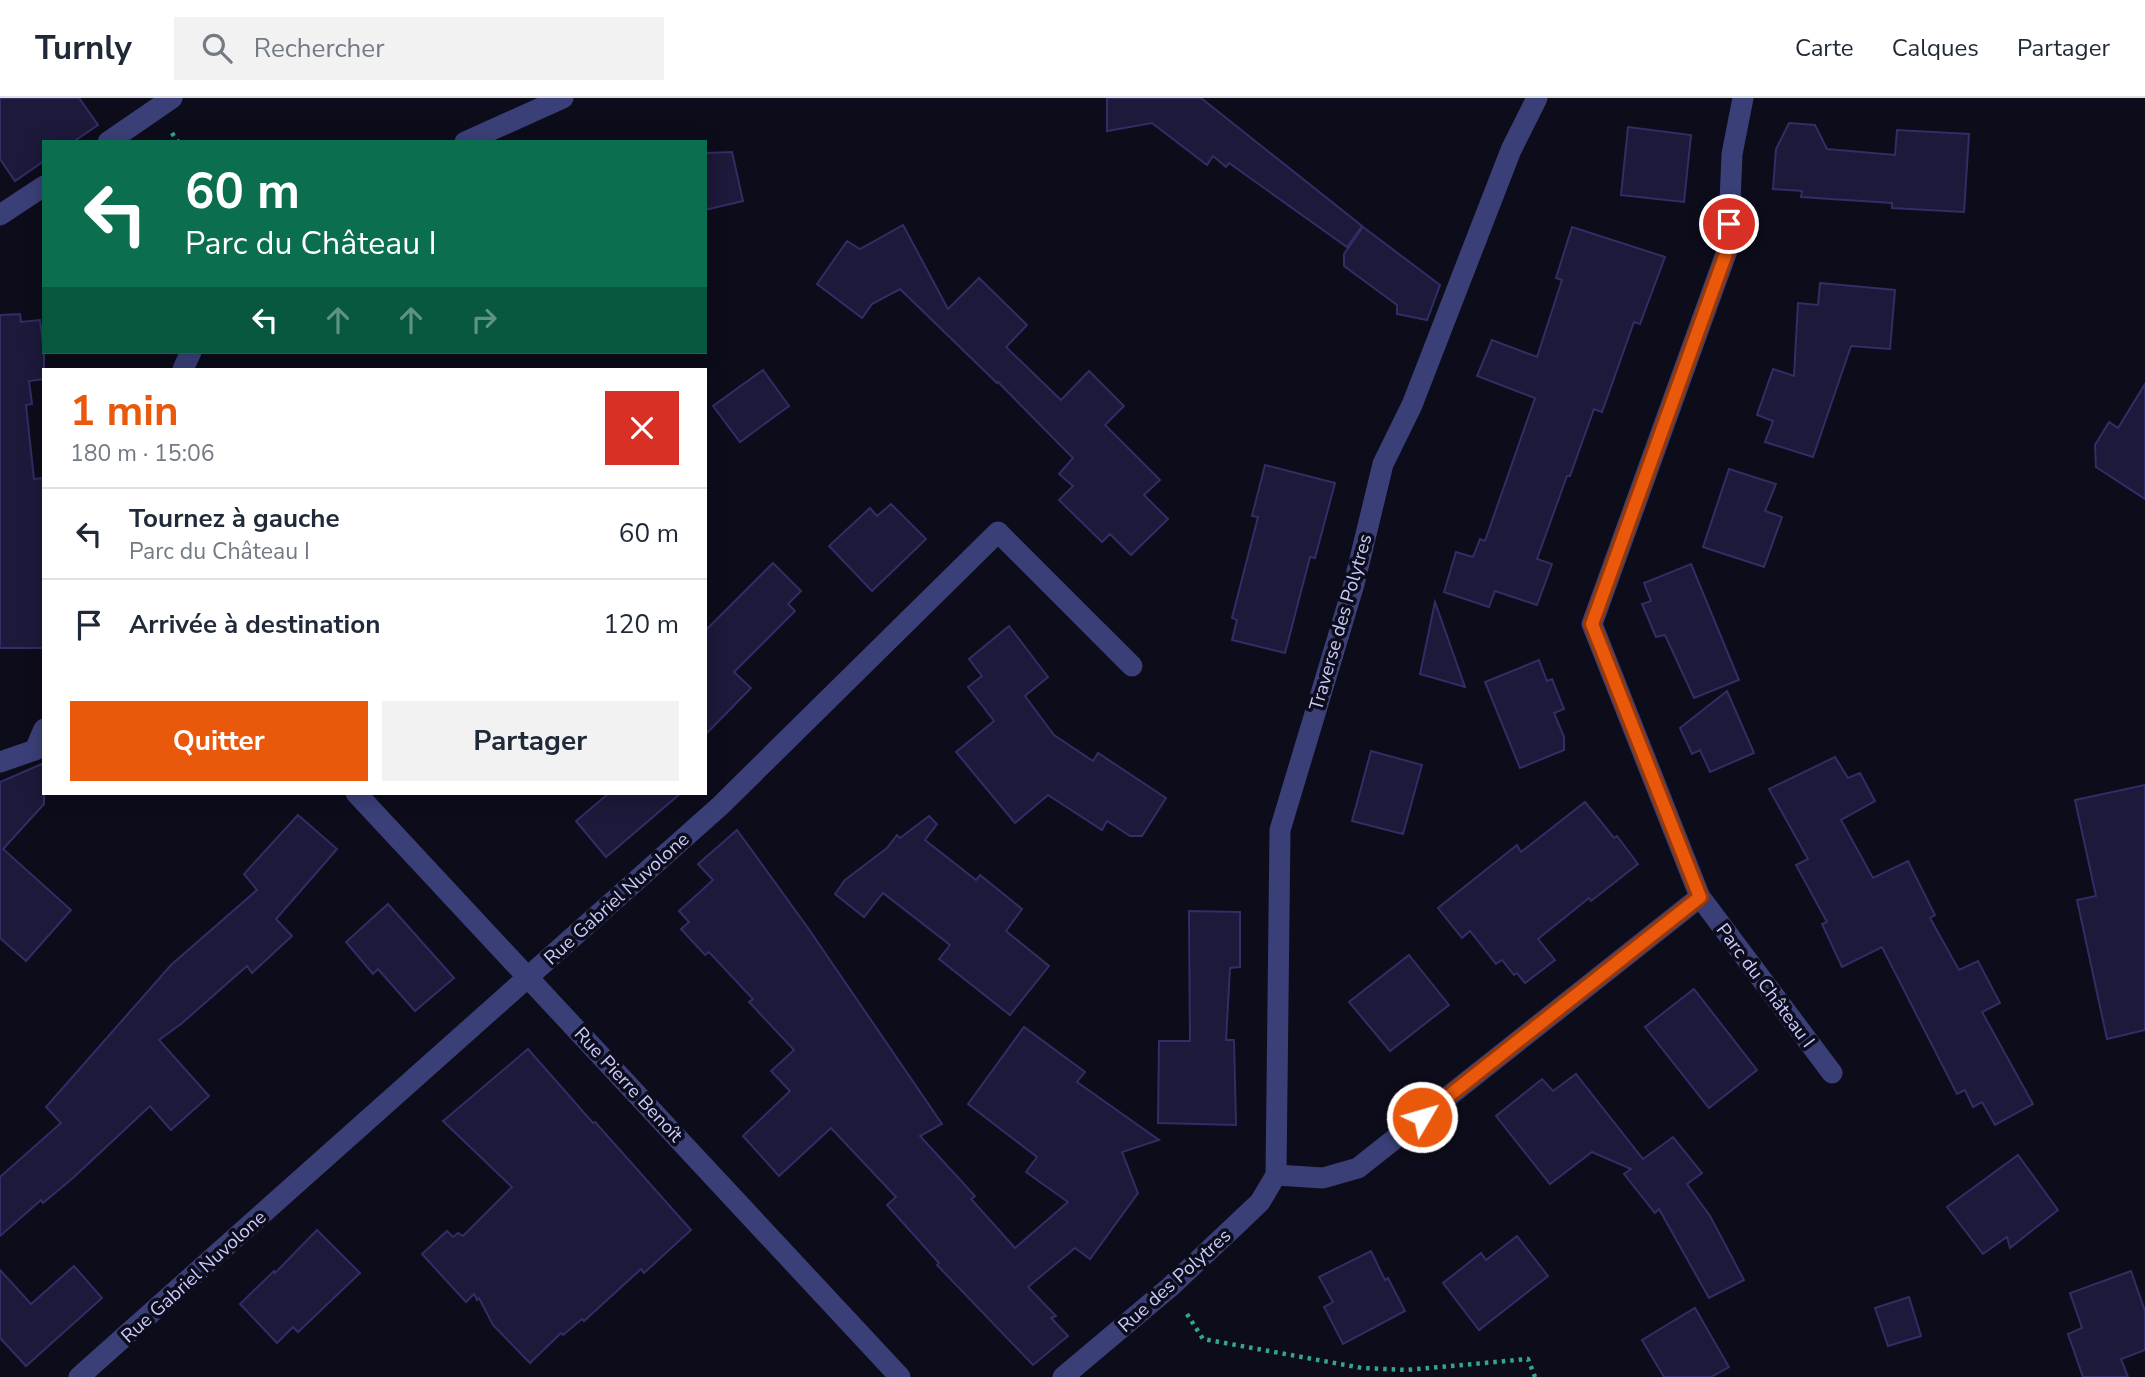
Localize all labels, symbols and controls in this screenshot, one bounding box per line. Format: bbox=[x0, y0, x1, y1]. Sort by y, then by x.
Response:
search box bbox=[174, 17, 664, 80]
text: Turnly bbox=[35, 26, 132, 71]
icon: search bbox=[198, 29, 236, 67]
text: Rechercher bbox=[254, 31, 384, 66]
text: Carte bbox=[1795, 32, 1854, 64]
text: Calques bbox=[1892, 32, 1979, 64]
text: Partager bbox=[2017, 32, 2110, 64]
text: 60 m bbox=[185, 158, 300, 225]
icon: left bbox=[70, 168, 161, 259]
pin bbox=[1699, 194, 1759, 254]
icon: arrive bbox=[1710, 205, 1748, 243]
text: Parc du Château I bbox=[185, 222, 437, 265]
icon: left bbox=[246, 301, 284, 339]
icon: ahead bbox=[319, 301, 357, 339]
icon: ahead bbox=[392, 301, 430, 339]
icon: right bbox=[465, 301, 503, 339]
text: 1 min bbox=[70, 383, 179, 440]
button: close bbox=[605, 391, 679, 465]
text: 180 m · 15:06 bbox=[70, 438, 215, 469]
text: Tournez à gauche bbox=[129, 501, 340, 536]
icon: left bbox=[70, 515, 108, 553]
text: 60 m bbox=[619, 516, 679, 551]
street label: Traverse des Polytres bbox=[1303, 531, 1379, 714]
text: Parc du Château I bbox=[129, 536, 310, 567]
icon: arrive bbox=[70, 606, 108, 644]
text: Arrivée à destination bbox=[129, 607, 380, 642]
text: 120 m bbox=[603, 607, 679, 642]
button: Quitter bbox=[70, 701, 368, 781]
button: Partager bbox=[382, 701, 679, 781]
street label: Rue Gabriel Nuvolone bbox=[538, 826, 695, 971]
street label: Parc du Château I bbox=[1710, 918, 1821, 1053]
street label: Rue Pierre Benoît bbox=[568, 1021, 689, 1148]
position arrow bbox=[1385, 1080, 1459, 1154]
street label: Rue Gabriel Nuvolone bbox=[115, 1204, 272, 1349]
street label: Rue des Polytres bbox=[1113, 1223, 1237, 1338]

